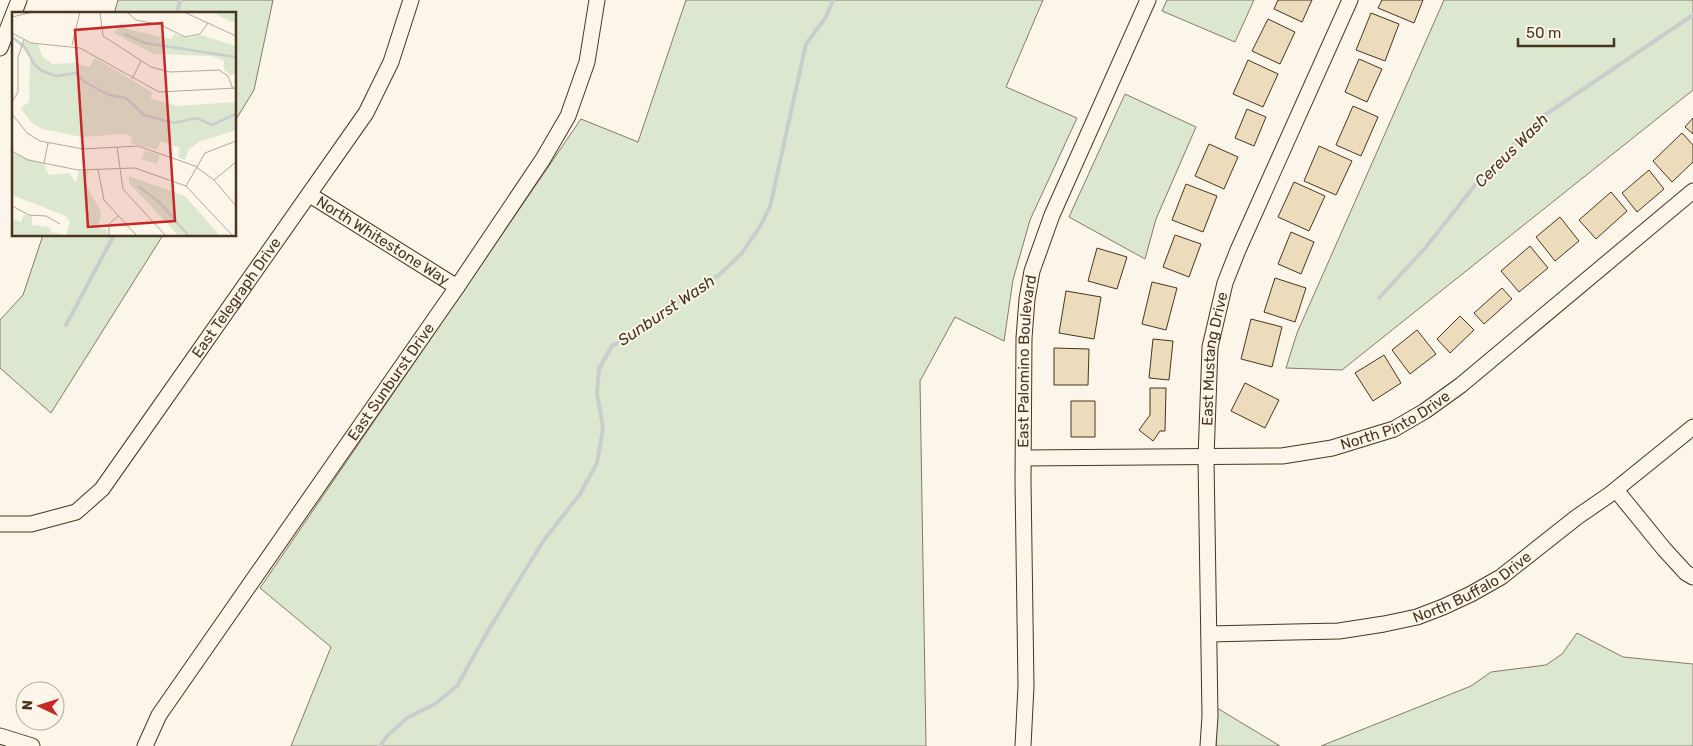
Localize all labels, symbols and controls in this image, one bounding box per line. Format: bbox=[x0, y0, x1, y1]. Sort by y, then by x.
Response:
inset map bbox=[12, 12, 236, 236]
scale bar bbox=[1518, 15, 1614, 47]
text: 50 m bbox=[1526, 24, 1561, 42]
water label: Cereus Wash bbox=[1471, 110, 1552, 191]
street label: North Whitestone Way bbox=[313, 192, 453, 289]
street label: East Telegraph Drive bbox=[188, 234, 285, 361]
water label: Sunburst Wash bbox=[614, 271, 718, 350]
street label: East Palomino Boulevard bbox=[1014, 273, 1040, 448]
street label: East Mustang Drive bbox=[1198, 290, 1232, 426]
street label: East Sunburst Drive bbox=[344, 320, 438, 444]
street label: North Pinto Drive bbox=[1338, 387, 1454, 454]
street label: North Buffalo Drive bbox=[1410, 548, 1535, 627]
north arrow bbox=[15, 681, 65, 731]
text: N bbox=[19, 700, 36, 711]

